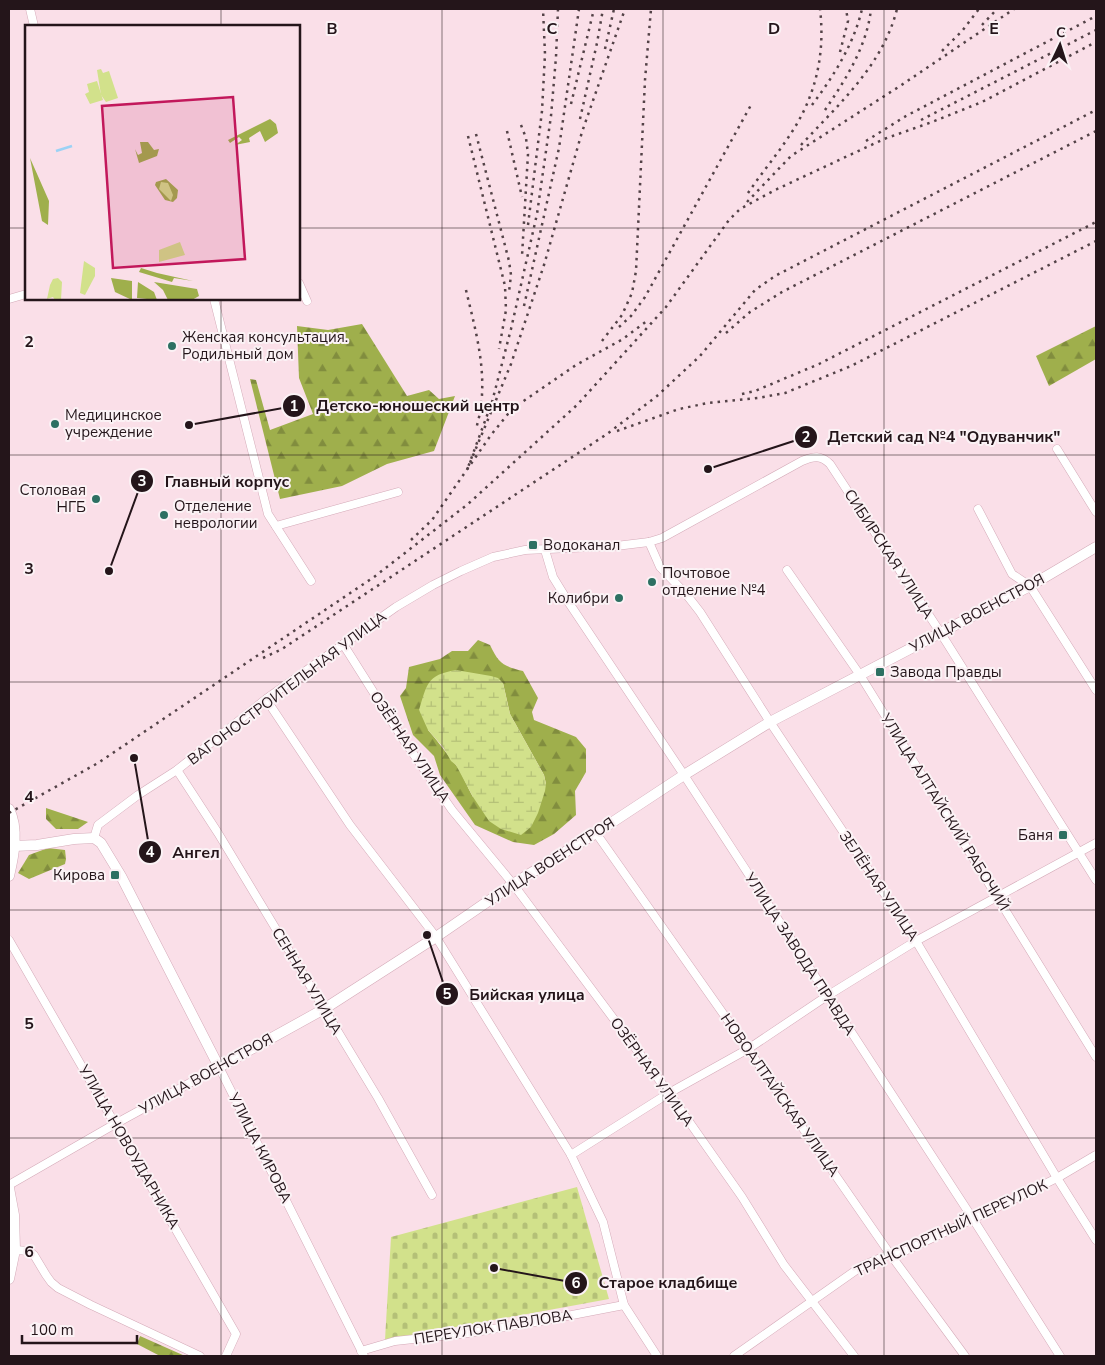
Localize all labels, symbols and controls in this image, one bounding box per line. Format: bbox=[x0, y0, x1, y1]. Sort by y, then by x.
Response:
text: B bbox=[326, 18, 338, 40]
text: C bbox=[547, 18, 558, 40]
text: D bbox=[768, 18, 780, 40]
text: E bbox=[989, 18, 999, 40]
north arrow bbox=[1035, 20, 1085, 70]
text: С bbox=[1055, 23, 1067, 42]
inset map bbox=[25, 25, 300, 300]
place label: Женская консультация. Родильный дом bbox=[182, 327, 348, 364]
text: 2 bbox=[24, 331, 34, 353]
marker: Женская консультация. Родильный дом bbox=[166, 340, 178, 352]
callout: Детско-юношеский центр bbox=[282, 390, 530, 421]
text: Детско-юношеский центр bbox=[316, 395, 520, 417]
text: 1 bbox=[289, 396, 299, 416]
place label: Медицинское учреждение bbox=[65, 405, 162, 442]
marker: Медицинское учреждение bbox=[49, 418, 61, 430]
callout: Детский сад №4 "Одуванчик" bbox=[793, 421, 1071, 452]
text: Детский сад №4 "Одуванчик" bbox=[828, 426, 1060, 448]
text: 2 bbox=[801, 427, 811, 447]
callout: Главный корпус bbox=[129, 465, 299, 496]
text: 3 bbox=[137, 471, 147, 491]
text: Главный корпус bbox=[165, 471, 290, 493]
place label: Столовая НГБ bbox=[19, 480, 86, 517]
street label: СИБИРСКАЯ УЛИЦА bbox=[840, 485, 938, 623]
marker: Столовая НГБ bbox=[90, 493, 102, 505]
place label: Отделение неврологии bbox=[174, 496, 258, 533]
marker: Отделение неврологии bbox=[158, 509, 170, 521]
place label: Водоканал bbox=[543, 535, 620, 555]
marker: Водоканал bbox=[527, 539, 539, 551]
text: 3 bbox=[24, 558, 34, 580]
place label: Почтовое отделение №4 bbox=[662, 563, 766, 600]
street label: УЛИЦА ВОЕНСТРОЯ bbox=[905, 569, 1048, 658]
marker: Почтовое отделение №4 bbox=[646, 576, 658, 588]
place label: Колибри bbox=[548, 588, 609, 608]
marker: Колибри bbox=[613, 592, 625, 604]
street label: ВАГОНОСТРОИТЕЛЬНАЯ УЛИЦА bbox=[184, 607, 390, 769]
place label: Завода Правды bbox=[890, 662, 1002, 682]
marker: Завода Правды bbox=[874, 666, 886, 678]
street label: ОЗЁРНАЯ УЛИЦА bbox=[365, 687, 455, 807]
street label: УЛИЦА АЛТАЙСКИЙ РАБОЧИЙ bbox=[875, 709, 1014, 914]
text: 4 bbox=[24, 786, 34, 808]
street label: УЛИЦА ВОЕНСТРОЯ bbox=[481, 813, 618, 912]
place label: Баня bbox=[1018, 825, 1053, 845]
street label: ЗЕЛЁНАЯ УЛИЦА bbox=[835, 827, 923, 945]
marker: Баня bbox=[1057, 829, 1069, 841]
callout: Ангел bbox=[138, 836, 230, 867]
text: 4 bbox=[145, 842, 155, 862]
text: Ангел bbox=[172, 842, 220, 864]
place label: Кирова bbox=[53, 865, 105, 885]
street label: УЛИЦА ЗАВОДА ПРАВДА bbox=[739, 868, 860, 1039]
marker: Кирова bbox=[109, 869, 121, 881]
street label: СЕННАЯ УЛИЦА bbox=[267, 924, 347, 1038]
callout: Бийская улица bbox=[434, 979, 595, 1010]
text: 5 bbox=[442, 984, 452, 1004]
text: Бийская улица bbox=[469, 984, 585, 1006]
street label: НОВОАЛТАЙСКАЯ УЛИЦА bbox=[716, 1009, 844, 1181]
text: 5 bbox=[24, 1013, 34, 1035]
street label: ОЗЁРНАЯ УЛИЦА bbox=[606, 1013, 698, 1131]
street label: УЛИЦА ВОЕНСТРОЯ bbox=[135, 1029, 277, 1120]
street label: УЛИЦА НОВОУДАРНИКА bbox=[73, 1060, 184, 1233]
street label: УЛИЦА КИРОВА bbox=[223, 1089, 296, 1207]
street label: ТРАНСПОРТНЫЙ ПЕРЕУЛОК bbox=[851, 1174, 1051, 1282]
text: 6 bbox=[24, 1241, 34, 1263]
callout: Старое кладбище bbox=[563, 1267, 747, 1298]
text: Старое кладбище bbox=[598, 1272, 738, 1294]
text: 6 bbox=[571, 1273, 581, 1293]
street label: ПЕРЕУЛОК ПАВЛОВА bbox=[412, 1305, 574, 1349]
scale bar bbox=[22, 1312, 138, 1344]
text: 100 m bbox=[30, 1320, 74, 1340]

